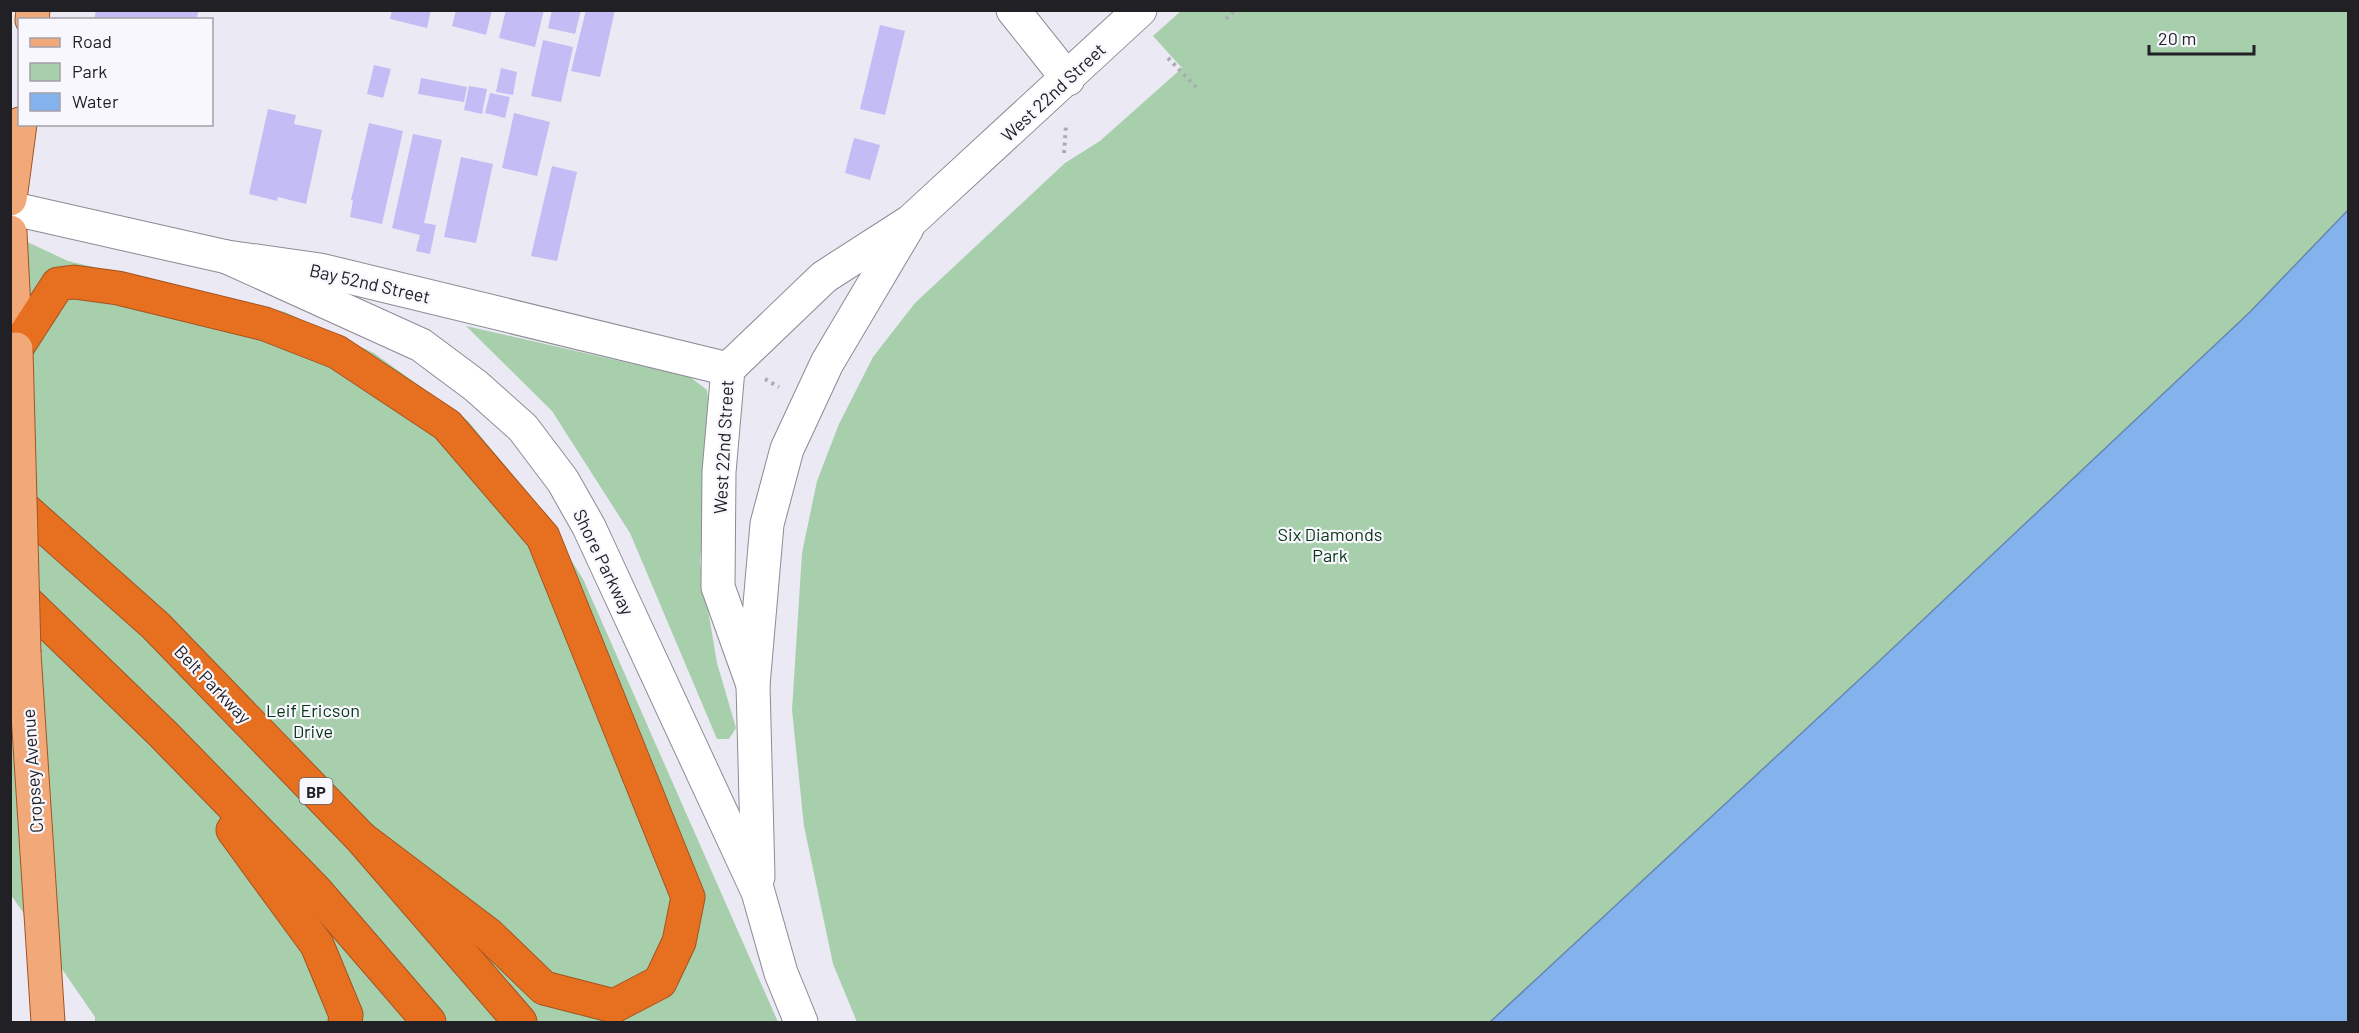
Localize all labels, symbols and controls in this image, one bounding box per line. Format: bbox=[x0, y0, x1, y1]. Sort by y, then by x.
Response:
legend bbox=[18, 18, 213, 126]
scale bar bbox=[2149, 18, 2254, 56]
text: 20 m bbox=[2158, 27, 2196, 49]
text: Road bbox=[72, 30, 112, 52]
street label: West 22nd Street bbox=[996, 38, 1110, 146]
text: Park bbox=[72, 60, 107, 82]
text: Water bbox=[72, 90, 119, 112]
street label: Bay 52nd Street bbox=[307, 258, 433, 308]
street label: West 22nd Street bbox=[708, 379, 738, 515]
street label: Shore Parkway bbox=[569, 505, 639, 619]
park label: Six Diamonds Park bbox=[1278, 523, 1382, 566]
street label: Belt Parkway bbox=[170, 640, 256, 728]
park label: Leif Ericson Drive bbox=[266, 699, 360, 742]
street label: Cropsey Avenue bbox=[17, 708, 47, 834]
road number: BP bbox=[300, 778, 332, 804]

